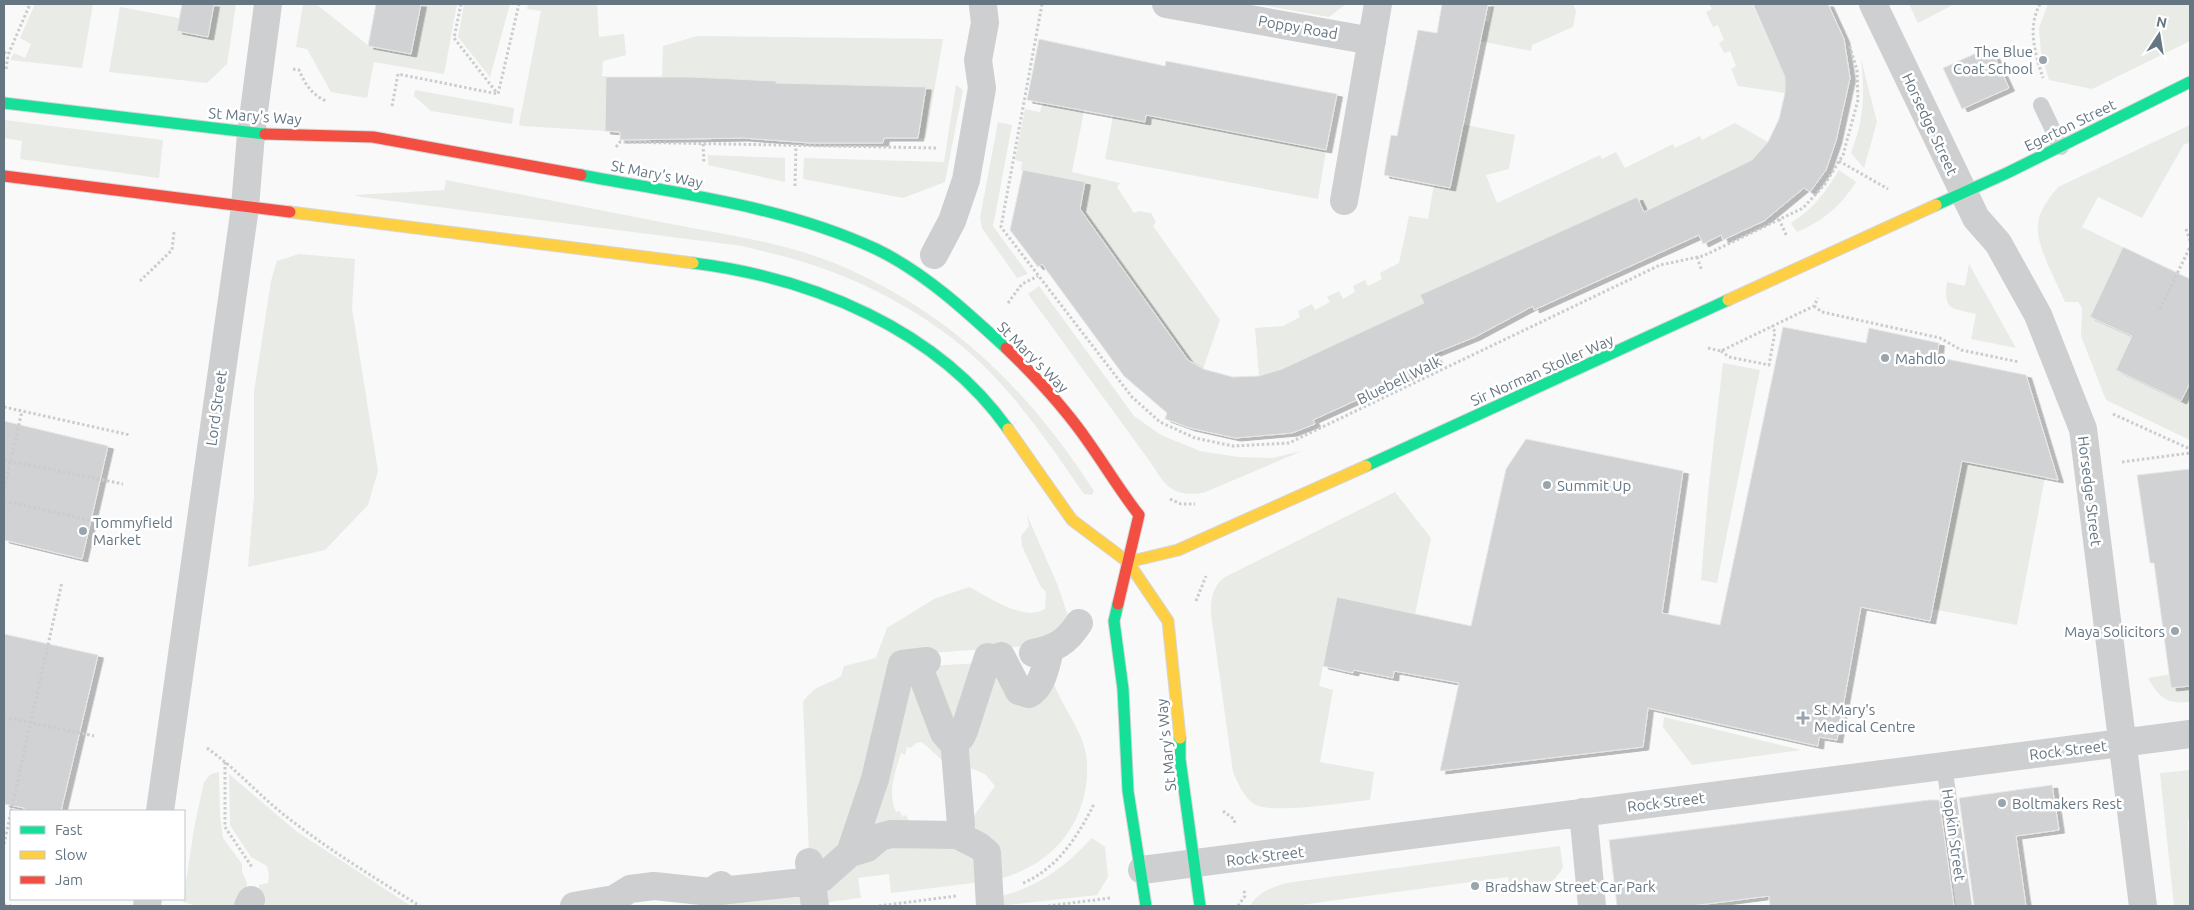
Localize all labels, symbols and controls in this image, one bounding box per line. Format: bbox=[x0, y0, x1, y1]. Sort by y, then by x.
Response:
north arrow bbox=[2134, 10, 2184, 60]
street label: Poppy Road bbox=[1257, 12, 1339, 42]
text: N bbox=[2155, 13, 2168, 31]
place label: The Blue Coat School bbox=[1953, 43, 2033, 77]
marker: The Blue Coat School bbox=[2037, 54, 2049, 66]
street label: Horsedge Street bbox=[1899, 70, 1961, 178]
street label: Egerton Street bbox=[2022, 96, 2118, 154]
street label: St Mary's Way bbox=[208, 104, 302, 128]
street label: St Mary's Way bbox=[610, 157, 704, 191]
street label: St Mary's Way bbox=[994, 318, 1072, 396]
street label: Sir Norman Stoller Way bbox=[1468, 331, 1616, 409]
place label: Mahdlo bbox=[1895, 350, 1946, 367]
street label: Bluebell Walk bbox=[1354, 352, 1444, 408]
marker: Mahdlo bbox=[1879, 352, 1891, 364]
street label: Lord Street bbox=[202, 369, 230, 447]
street label: Horsedge Street bbox=[2075, 435, 2105, 547]
place label: Summit Up bbox=[1557, 477, 1631, 494]
marker: Summit Up bbox=[1541, 479, 1553, 491]
place label: Tommyfield Market bbox=[93, 514, 173, 548]
marker: Tommyfield Market bbox=[77, 525, 89, 537]
place label: Maya Solicitors bbox=[2064, 623, 2165, 640]
marker: Maya Solicitors bbox=[2169, 625, 2181, 637]
street label: St Mary's Way bbox=[1153, 698, 1179, 792]
place label: St Mary's Medical Centre bbox=[1814, 701, 1916, 735]
marker: St Mary's Medical Centre bbox=[1796, 711, 1810, 725]
street label: Rock Street bbox=[2028, 737, 2108, 763]
street label: Hopkin Street bbox=[1939, 788, 1969, 882]
street label: Rock Street bbox=[1626, 789, 1706, 815]
place label: Boltmakers Rest bbox=[2012, 795, 2122, 812]
marker: Boltmakers Rest bbox=[1996, 797, 2008, 809]
legend bbox=[10, 810, 185, 900]
text: Fast bbox=[55, 821, 83, 838]
street label: Rock Street bbox=[1225, 843, 1305, 869]
text: Slow bbox=[55, 846, 88, 863]
text: Jam bbox=[55, 871, 83, 888]
place label: Bradshaw Street Car Park bbox=[1485, 878, 1656, 895]
marker: Bradshaw Street Car Park bbox=[1469, 880, 1481, 892]

